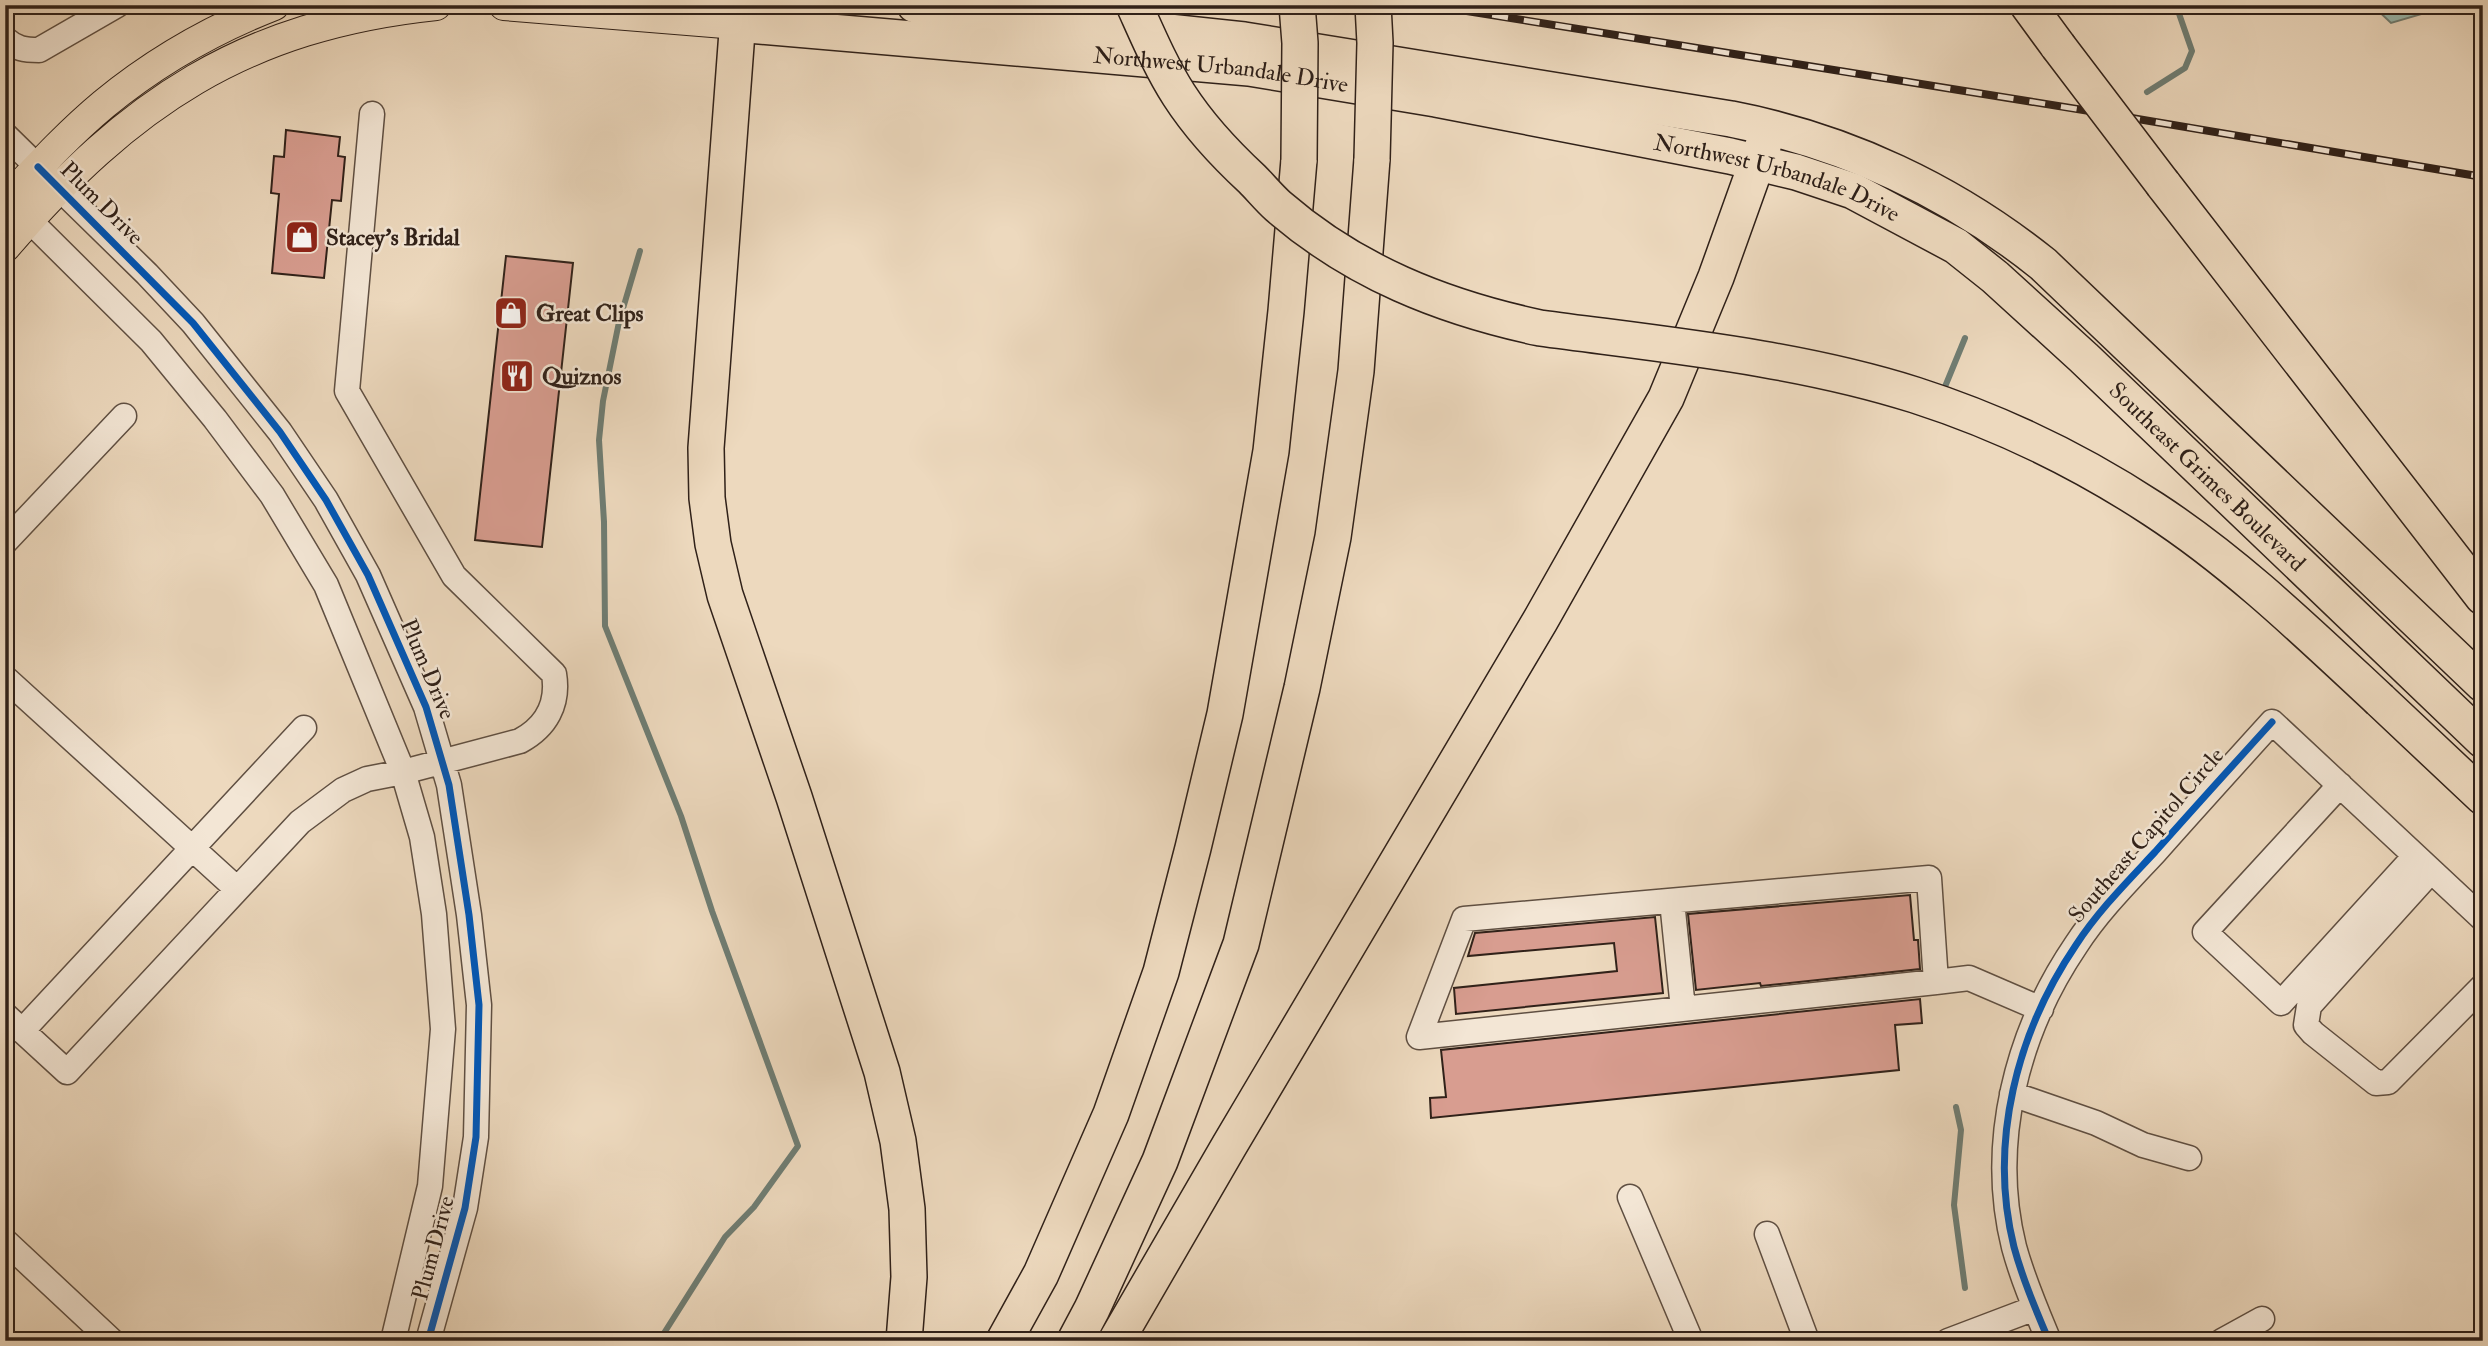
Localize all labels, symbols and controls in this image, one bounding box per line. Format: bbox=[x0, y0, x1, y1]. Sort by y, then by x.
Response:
street label: Northwest Urbandale Drive bbox=[1092, 40, 1351, 99]
street label: Northwest Urbandale Drive bbox=[1651, 127, 1905, 228]
street label: Plum Drive bbox=[54, 155, 150, 251]
shop icon: Stacey's Bridal bbox=[283, 218, 321, 256]
place label: Stacey's Bridal bbox=[326, 223, 461, 253]
shop icon: Great Clips bbox=[492, 294, 530, 332]
place label: Great Clips bbox=[536, 299, 644, 329]
restaurant icon: Quiznos bbox=[498, 357, 536, 395]
place label: Quiznos bbox=[542, 362, 621, 391]
street label: Southeast Grimes Boulevard bbox=[2103, 376, 2312, 577]
street label: Plum Drive bbox=[394, 614, 462, 724]
street label: Southeast Capitol Circle bbox=[2062, 741, 2231, 929]
street label: Plum Drive bbox=[405, 1192, 461, 1303]

